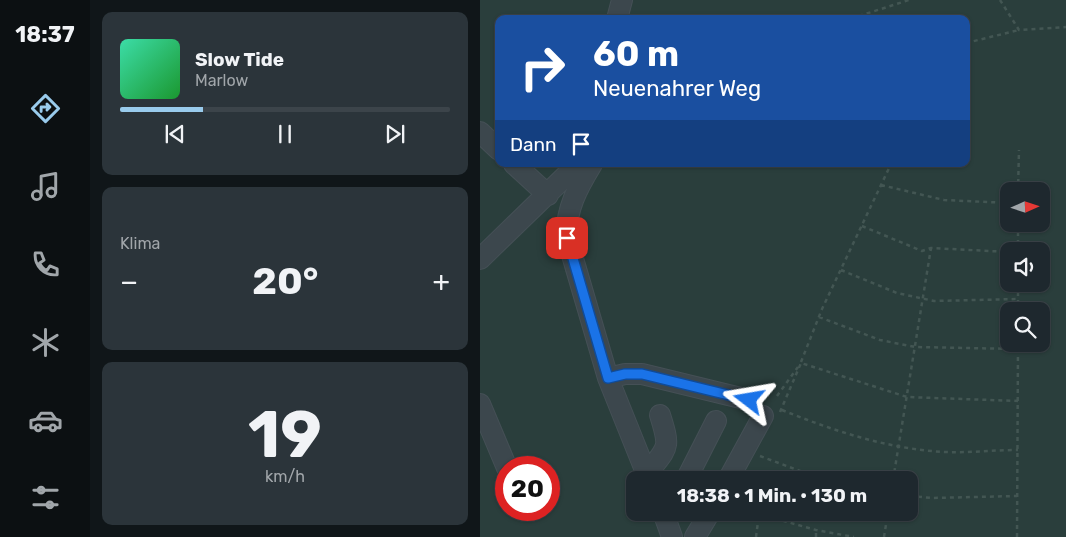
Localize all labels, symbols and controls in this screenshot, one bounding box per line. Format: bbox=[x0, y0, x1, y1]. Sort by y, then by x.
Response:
text: 18:37 bbox=[15, 21, 75, 48]
text: 60 m bbox=[593, 33, 679, 75]
icon: right bbox=[510, 35, 575, 100]
text: Slow Tide bbox=[195, 48, 284, 71]
text: Marlow bbox=[195, 71, 248, 90]
text: Neuenahrer Weg bbox=[593, 75, 761, 102]
icon: directions bbox=[28, 91, 63, 126]
icon: previous bbox=[161, 120, 189, 148]
icon: pause bbox=[271, 120, 299, 148]
icon: next bbox=[381, 120, 409, 148]
icon: arrive bbox=[567, 130, 595, 158]
text: Dann bbox=[510, 133, 557, 156]
icon: music bbox=[28, 169, 63, 204]
north arrow bbox=[1000, 182, 1050, 232]
map controls bbox=[1000, 182, 1050, 352]
pin bbox=[546, 217, 588, 259]
icon: arrive bbox=[553, 224, 581, 252]
text: Klima bbox=[120, 234, 160, 253]
button: sound bbox=[1000, 242, 1050, 292]
icon: phone bbox=[28, 247, 63, 282]
text: 20° bbox=[252, 258, 318, 304]
text: − bbox=[120, 265, 138, 298]
text: + bbox=[433, 265, 450, 298]
button: search bbox=[1000, 302, 1050, 352]
icon: climate bbox=[28, 325, 63, 360]
position arrow bbox=[722, 373, 774, 425]
text: 19 bbox=[248, 396, 322, 473]
icon: car bbox=[28, 403, 63, 438]
speed limit sign: 20 bbox=[495, 456, 560, 521]
text: km/h bbox=[265, 467, 305, 486]
icon: filters bbox=[28, 480, 63, 515]
text: 18:38 · 1 Min. · 130 m bbox=[677, 484, 867, 507]

